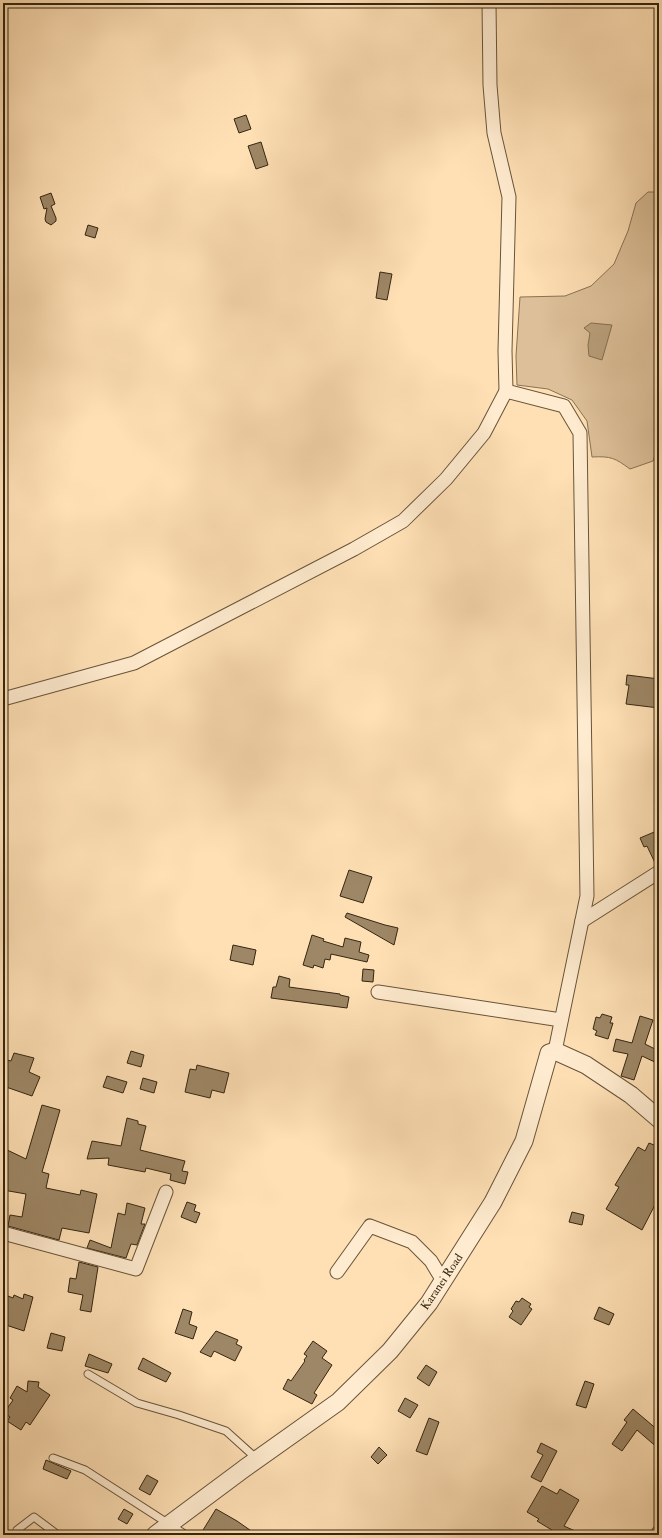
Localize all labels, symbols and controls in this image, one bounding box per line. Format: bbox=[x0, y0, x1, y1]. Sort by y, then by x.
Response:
street label: Karanei Road bbox=[418, 1251, 466, 1313]

